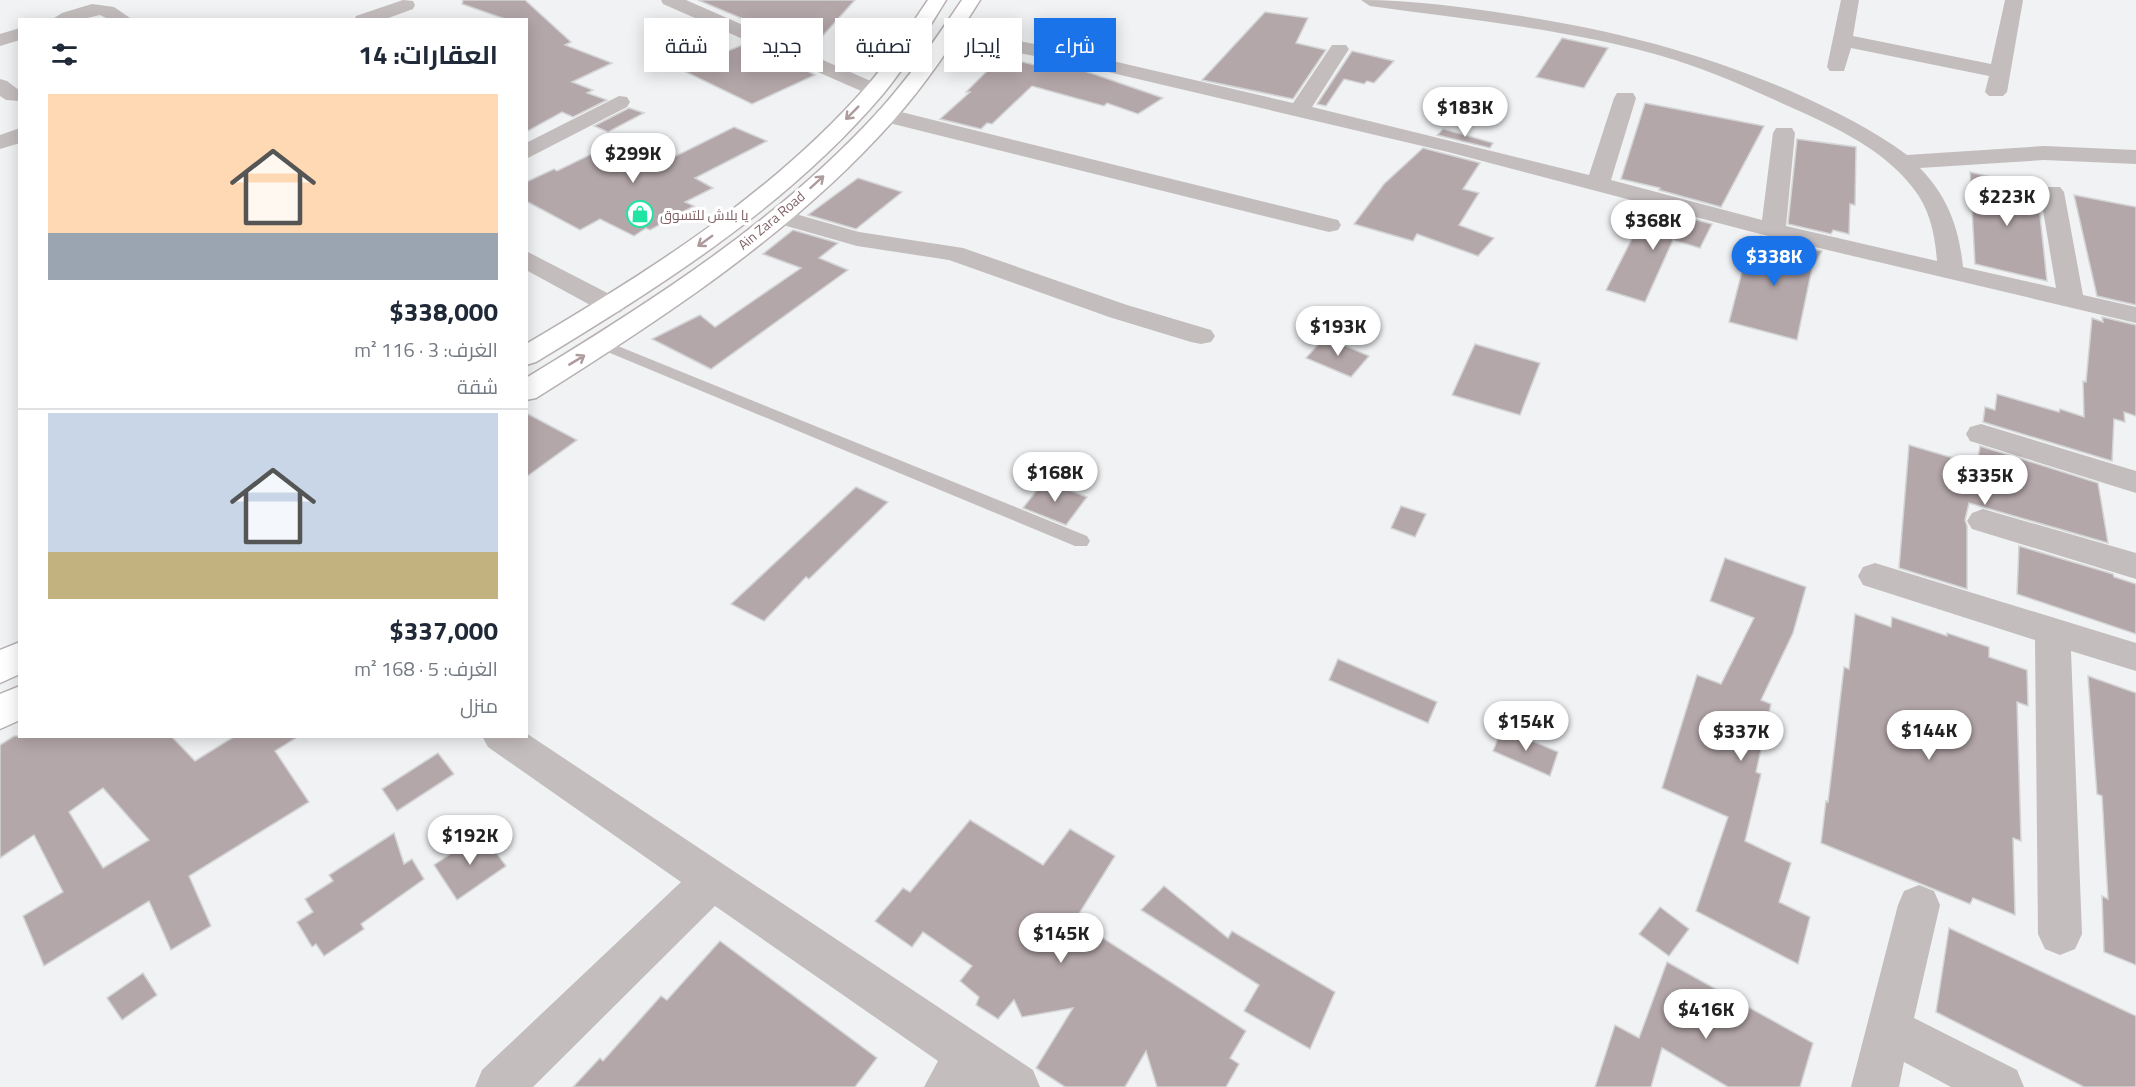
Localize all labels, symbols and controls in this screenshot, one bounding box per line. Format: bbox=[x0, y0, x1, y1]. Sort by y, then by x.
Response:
chip: شقة bbox=[644, 18, 729, 72]
chip: جديد bbox=[741, 18, 823, 72]
chip: تصفية bbox=[835, 18, 932, 72]
chip: إيجار bbox=[944, 18, 1022, 72]
chip: شراء bbox=[1034, 18, 1116, 72]
text: العقارات: 14 bbox=[358, 35, 498, 74]
icon: filters bbox=[48, 38, 81, 71]
pin: $183K bbox=[1423, 87, 1507, 138]
text: $183K bbox=[1437, 91, 1493, 122]
one-way arrow bbox=[844, 106, 859, 121]
icon: home bbox=[219, 133, 327, 241]
pin: $299K bbox=[591, 133, 675, 184]
text: $299K bbox=[605, 137, 661, 168]
one-way arrow bbox=[809, 175, 824, 189]
pin: $223K bbox=[1965, 176, 2049, 227]
text: $223K bbox=[1979, 180, 2035, 211]
street label: Ain Zara Road bbox=[733, 186, 809, 254]
shop icon: يا بلاش للتسوق bbox=[625, 199, 655, 229]
pin: $368K bbox=[1611, 200, 1695, 251]
place label: يا بلاش للتسوق bbox=[660, 204, 749, 225]
text: $368K bbox=[1625, 204, 1681, 235]
one-way arrow bbox=[697, 235, 713, 247]
pin: $338K bbox=[1732, 236, 1816, 287]
text: $338K bbox=[1746, 240, 1802, 271]
text: $338,000 bbox=[389, 292, 498, 331]
pin: $193K bbox=[1296, 306, 1380, 357]
text: $193K bbox=[1310, 310, 1366, 341]
text: الغرف: 3 · 116 m² bbox=[354, 334, 498, 365]
one-way arrow bbox=[568, 354, 585, 366]
text: شقة bbox=[457, 371, 498, 402]
icon: home bbox=[219, 452, 327, 560]
pin: $168K bbox=[1013, 452, 1097, 503]
pin: $335K bbox=[1943, 455, 2027, 506]
text: $168K bbox=[1027, 456, 1083, 487]
text: $335K bbox=[1957, 459, 2013, 490]
text: $337,000 bbox=[389, 611, 498, 650]
text: الغرف: 5 · 168 m² bbox=[354, 653, 498, 684]
text: منزل bbox=[460, 690, 498, 721]
pin: $154K bbox=[1484, 701, 1568, 752]
text: $154K bbox=[1498, 705, 1554, 736]
pin: $144K bbox=[1887, 710, 1971, 761]
pin: $337K bbox=[1699, 711, 1783, 762]
text: $144K bbox=[1901, 714, 1957, 745]
text: $337K bbox=[1713, 715, 1769, 746]
pin: $192K bbox=[428, 815, 512, 866]
text: $192K bbox=[442, 819, 498, 850]
pin: $145K bbox=[1019, 913, 1103, 964]
text: $145K bbox=[1033, 917, 1089, 948]
pin: $416K bbox=[1664, 989, 1748, 1040]
text: $416K bbox=[1678, 993, 1734, 1024]

